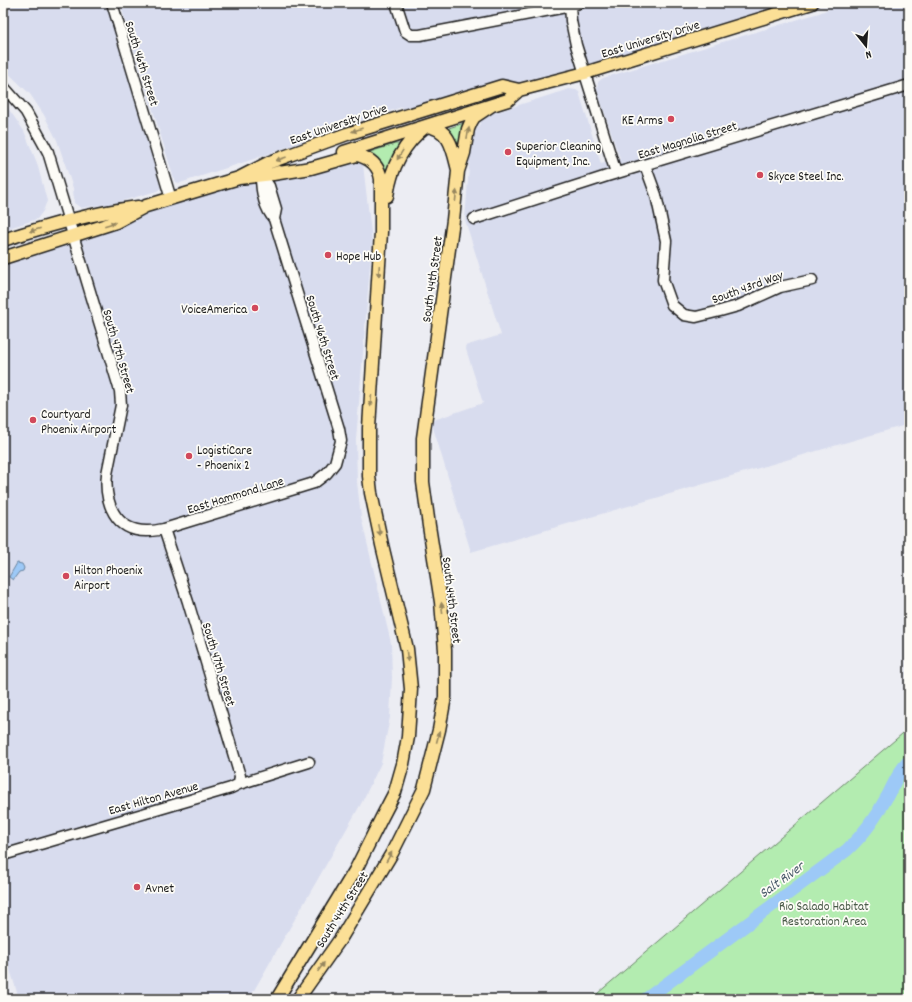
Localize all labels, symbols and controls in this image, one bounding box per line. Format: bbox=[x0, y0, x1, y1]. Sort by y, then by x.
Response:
street label: East University Drive bbox=[599, 16, 702, 64]
street label: South 46th Street bbox=[119, 19, 163, 109]
north arrow bbox=[846, 26, 886, 66]
text: N bbox=[863, 45, 873, 62]
street label: East University Drive bbox=[288, 100, 390, 151]
place label: KE Arms bbox=[622, 112, 663, 131]
marker: KE Arms bbox=[666, 114, 676, 124]
street label: East Magnolia Street bbox=[636, 117, 740, 165]
one-way arrow bbox=[465, 127, 471, 140]
one-way arrow bbox=[350, 128, 362, 134]
place label: Superior Cleaning Equipment, Inc. bbox=[516, 138, 602, 172]
marker: Superior Cleaning Equipment, Inc. bbox=[503, 147, 513, 157]
one-way arrow bbox=[396, 149, 403, 161]
one-way arrow bbox=[274, 156, 286, 162]
place label: Skyce Steel Inc. bbox=[768, 168, 844, 187]
marker: Skyce Steel Inc. bbox=[755, 170, 765, 180]
one-way arrow bbox=[453, 190, 459, 202]
one-way arrow bbox=[104, 221, 116, 227]
one-way arrow bbox=[29, 227, 41, 233]
street label: South 44th Street bbox=[418, 235, 449, 324]
place label: Hope Hub bbox=[336, 248, 381, 267]
marker: Hope Hub bbox=[323, 250, 333, 260]
one-way arrow bbox=[376, 265, 382, 278]
street label: South 43rd Way bbox=[709, 266, 787, 310]
street label: South 46th Street bbox=[300, 293, 344, 383]
place label: VoiceAmerica bbox=[181, 301, 248, 320]
marker: VoiceAmerica bbox=[250, 303, 260, 313]
street label: South 47th Street bbox=[97, 307, 139, 396]
one-way arrow bbox=[367, 395, 374, 407]
place label: Courtyard Phoenix Airport bbox=[41, 406, 116, 440]
marker: Courtyard Phoenix Airport bbox=[28, 415, 38, 425]
place label: LogistiCare - Phoenix 2 bbox=[197, 442, 252, 476]
marker: LogistiCare - Phoenix 2 bbox=[184, 451, 194, 461]
street label: East Hammond Lane bbox=[185, 473, 287, 520]
one-way arrow bbox=[376, 524, 382, 536]
street label: South 44th Street bbox=[436, 556, 465, 645]
place label: Hilton Phoenix Airport bbox=[74, 562, 142, 596]
marker: Hilton Phoenix Airport bbox=[61, 571, 71, 581]
one-way arrow bbox=[438, 602, 445, 614]
street label: South 47th Street bbox=[196, 621, 239, 709]
one-way arrow bbox=[404, 650, 411, 662]
one-way arrow bbox=[435, 731, 441, 743]
street label: East Hilton Avenue bbox=[107, 777, 201, 821]
one-way arrow bbox=[386, 851, 393, 863]
water label: Salt River bbox=[756, 856, 810, 904]
street label: South 44th Street bbox=[312, 868, 374, 952]
place label: Avnet bbox=[145, 880, 174, 899]
marker: Avnet bbox=[132, 882, 142, 892]
park label: Rio Salado Habitat Restoration Area bbox=[779, 898, 869, 932]
one-way arrow bbox=[317, 962, 325, 972]

